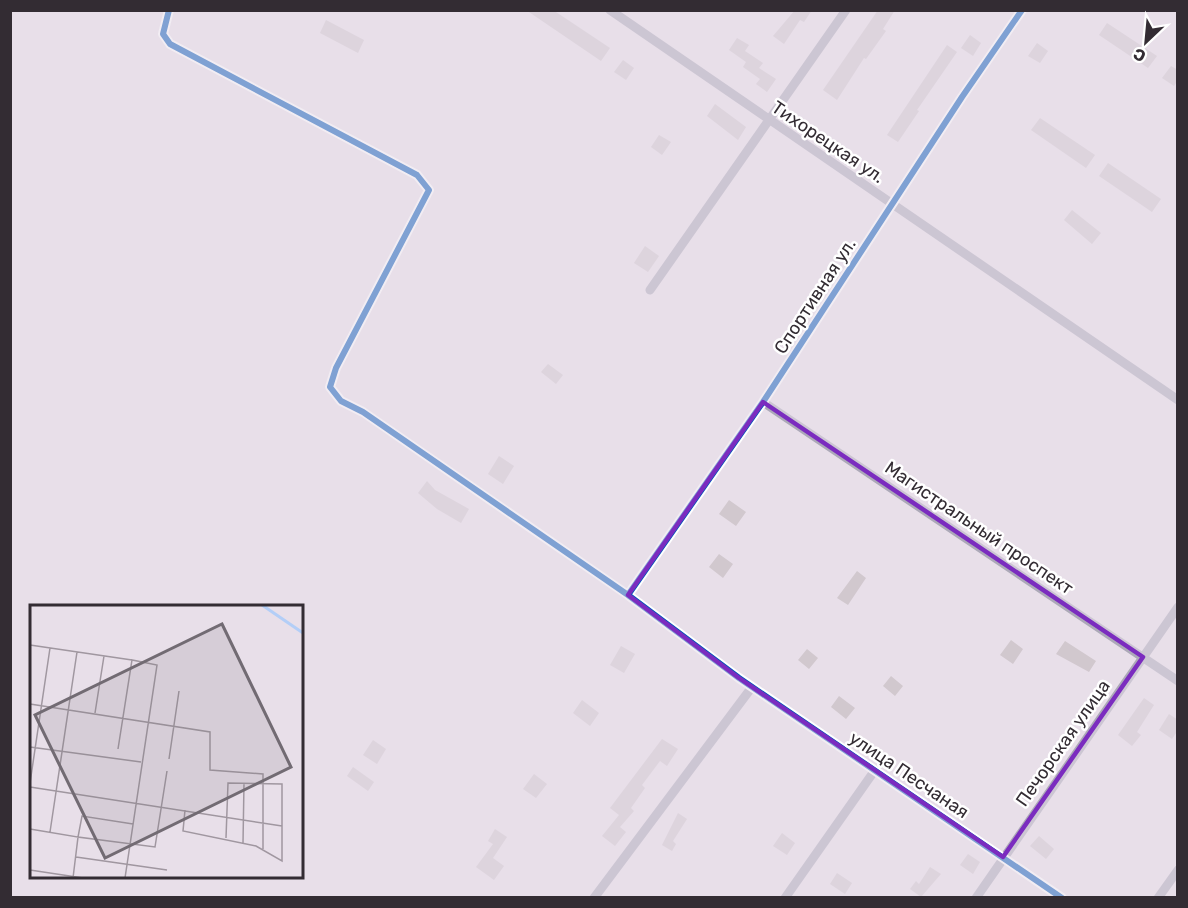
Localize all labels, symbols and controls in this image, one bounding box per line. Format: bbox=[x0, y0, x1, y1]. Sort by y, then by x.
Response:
north arrow bbox=[1116, 12, 1176, 72]
text: С bbox=[1130, 44, 1149, 66]
street label: Тихорецкая ул. bbox=[767, 96, 889, 188]
street label: Спортивная ул. bbox=[769, 234, 861, 358]
street label: Магистральный проспект bbox=[881, 457, 1077, 599]
inset map bbox=[30, 605, 303, 878]
street label: Печорская улица bbox=[1011, 675, 1115, 811]
street label: улица Песчаная bbox=[845, 727, 973, 823]

